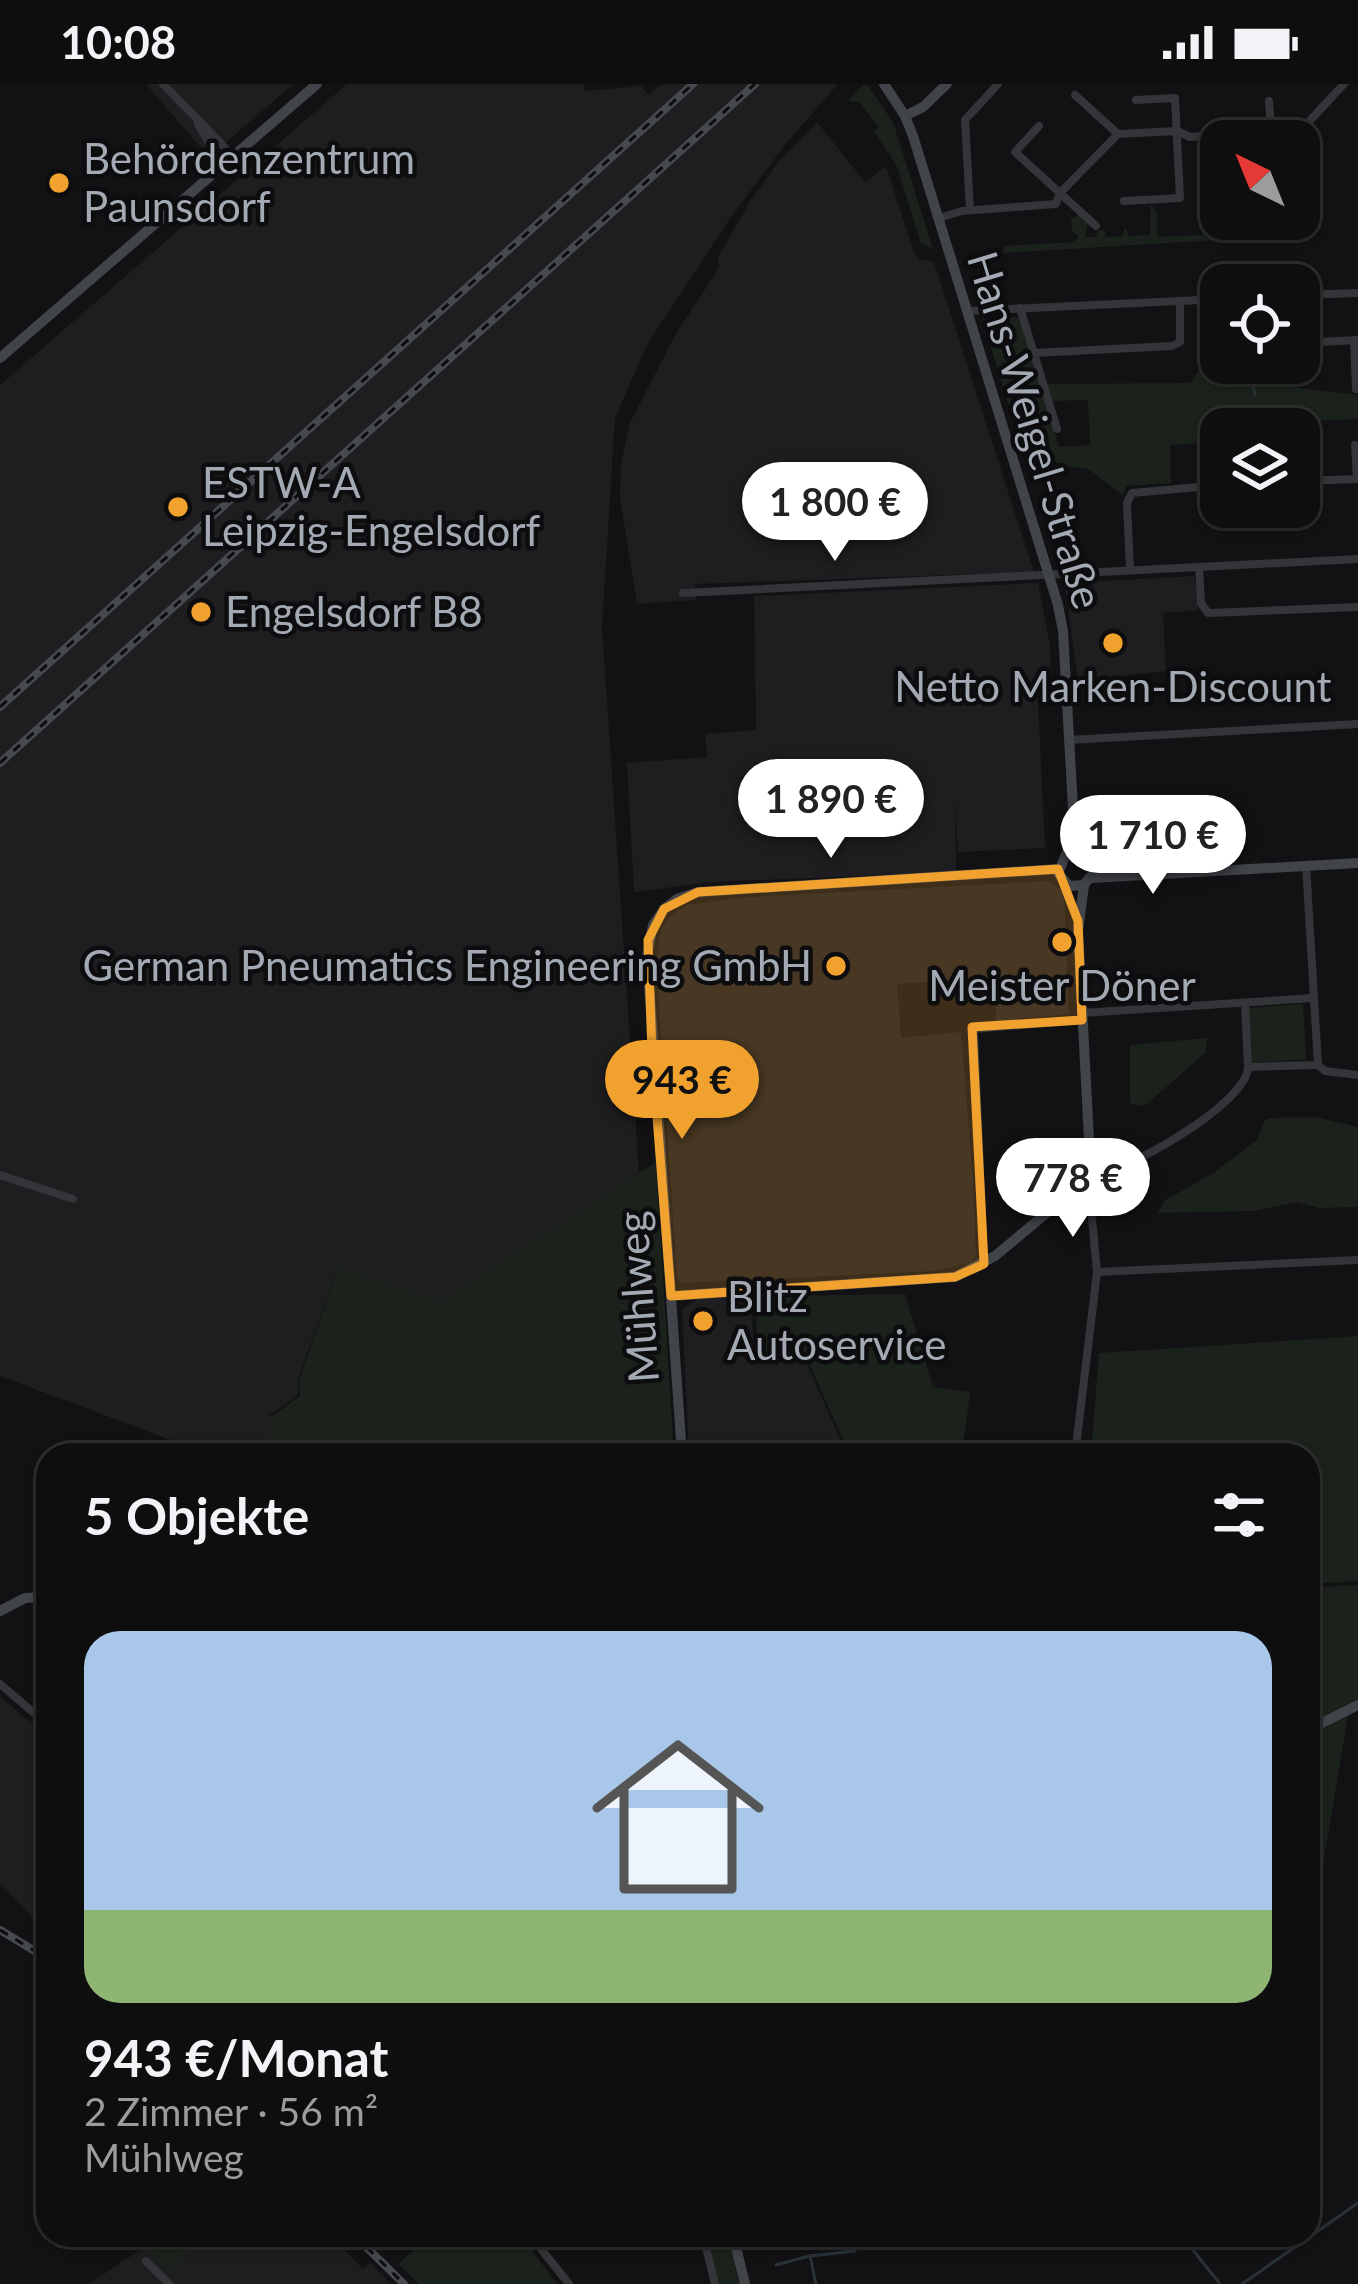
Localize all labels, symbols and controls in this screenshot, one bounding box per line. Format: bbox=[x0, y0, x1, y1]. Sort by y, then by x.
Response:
text: 10:08 bbox=[60, 15, 176, 69]
north arrow bbox=[1200, 120, 1320, 240]
map controls bbox=[1200, 120, 1320, 528]
place label: Behördenzentrum Paunsdorf bbox=[83, 133, 415, 231]
marker: Behördenzentrum Paunsdorf bbox=[46, 170, 72, 196]
street label: Hans-Weigel-Straße bbox=[958, 245, 1114, 614]
button: locate bbox=[1200, 264, 1320, 384]
button: layers bbox=[1200, 408, 1320, 528]
place label: ESTW-A Leipzig-Engelsdorf bbox=[202, 457, 540, 555]
pin: 1 800 € bbox=[724, 462, 946, 564]
text: 1 800 € bbox=[769, 478, 901, 524]
marker: ESTW-A Leipzig-Engelsdorf bbox=[165, 494, 191, 520]
place label: Engelsdorf B8 bbox=[225, 586, 483, 636]
marker: Engelsdorf B8 bbox=[188, 599, 214, 625]
marker: Netto Marken-Discount bbox=[1100, 630, 1126, 656]
place label: Netto Marken-Discount bbox=[894, 661, 1332, 711]
pin: 1 890 € bbox=[720, 759, 942, 861]
text: 1 890 € bbox=[765, 775, 897, 821]
pin: 1 710 € bbox=[1042, 795, 1264, 897]
text: 1 710 € bbox=[1087, 811, 1219, 857]
marker: Meister Döner bbox=[1049, 929, 1075, 955]
place label: German Pneumatics Engineering GmbH bbox=[83, 940, 812, 990]
marker: German Pneumatics Engineering GmbH bbox=[823, 953, 849, 979]
place label: Meister Döner bbox=[928, 960, 1196, 1010]
pin: 943 € bbox=[598, 1040, 766, 1142]
text: 943 € bbox=[632, 1056, 732, 1102]
pin: 778 € bbox=[989, 1138, 1157, 1240]
text: 778 € bbox=[1023, 1154, 1123, 1200]
street label: Mühlweg bbox=[606, 1209, 668, 1385]
place label: Blitz Autoservice bbox=[727, 1271, 946, 1369]
marker: Blitz Autoservice bbox=[690, 1308, 716, 1334]
icon: filters bbox=[1206, 1482, 1272, 1548]
text: 5 Objekte bbox=[84, 1485, 309, 1546]
icon: home bbox=[570, 1709, 786, 1925]
text: 943 €/Monat bbox=[84, 2027, 388, 2088]
text: 2 Zimmer · 56 m² bbox=[84, 2088, 378, 2134]
text: Mühlweg bbox=[84, 2134, 244, 2180]

